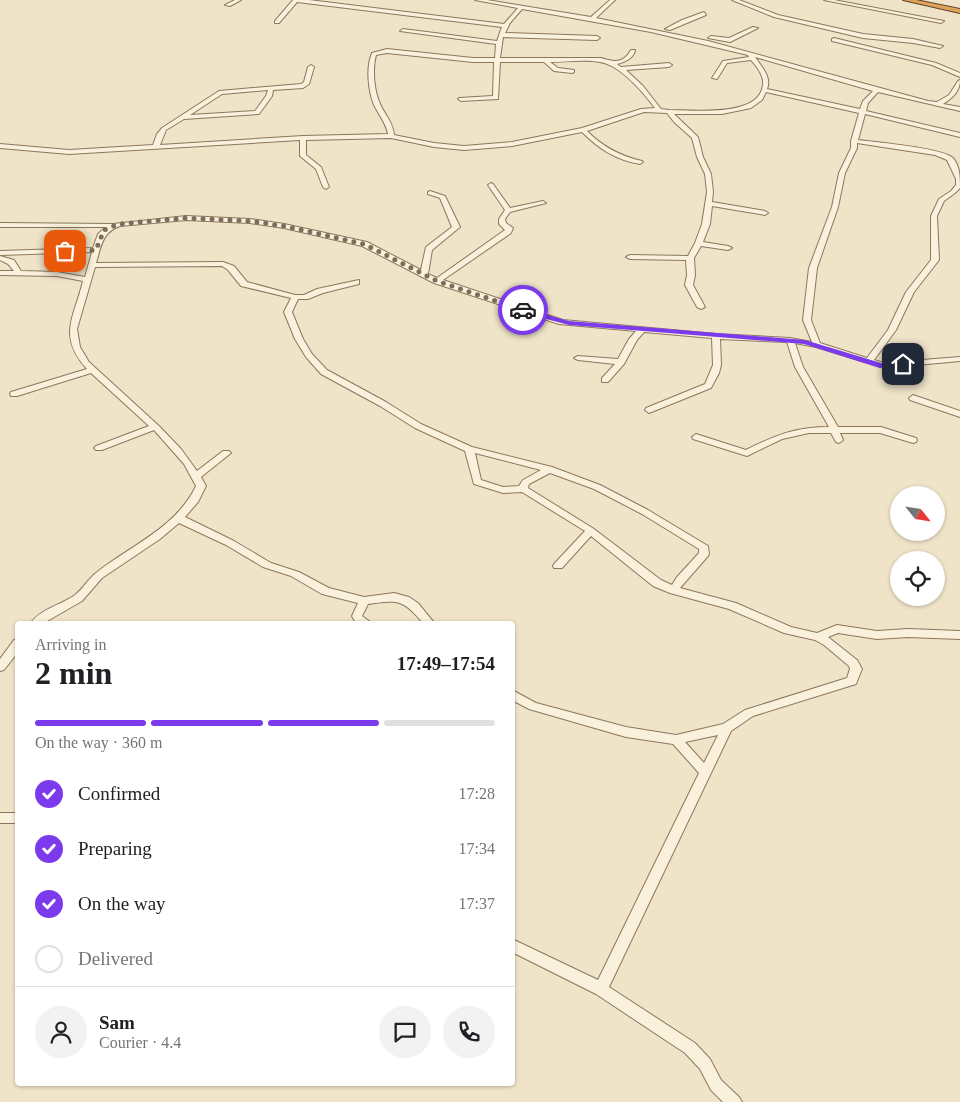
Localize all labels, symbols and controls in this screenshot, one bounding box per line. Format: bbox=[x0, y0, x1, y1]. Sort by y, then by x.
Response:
pin bbox=[44, 230, 86, 272]
icon: bag bbox=[51, 237, 79, 265]
courier bbox=[498, 285, 548, 335]
icon: car bbox=[509, 296, 537, 324]
pin bbox=[882, 343, 924, 385]
icon: home bbox=[889, 350, 917, 378]
north arrow bbox=[890, 486, 945, 541]
map controls bbox=[890, 486, 945, 606]
button: locate bbox=[890, 551, 945, 606]
text: Arriving in bbox=[35, 636, 107, 653]
text: 17:49–17:54 bbox=[397, 653, 495, 674]
text: 2 min bbox=[35, 655, 112, 691]
text: On the way · 360 m bbox=[35, 734, 163, 751]
icon: check bbox=[35, 780, 63, 808]
text: Confirmed bbox=[78, 783, 160, 804]
text: 17:28 bbox=[459, 785, 495, 802]
icon: check bbox=[35, 835, 63, 863]
text: Preparing bbox=[78, 838, 152, 859]
text: 17:34 bbox=[459, 840, 495, 857]
icon: check bbox=[35, 890, 63, 918]
text: On the way bbox=[78, 893, 166, 914]
text: 17:37 bbox=[459, 895, 495, 912]
text: Delivered bbox=[78, 948, 153, 969]
button: person bbox=[35, 1006, 87, 1058]
button: chat bbox=[379, 1006, 431, 1058]
button: phone bbox=[443, 1006, 495, 1058]
text: Sam bbox=[99, 1012, 135, 1033]
text: Courier · 4.4 bbox=[99, 1034, 181, 1051]

